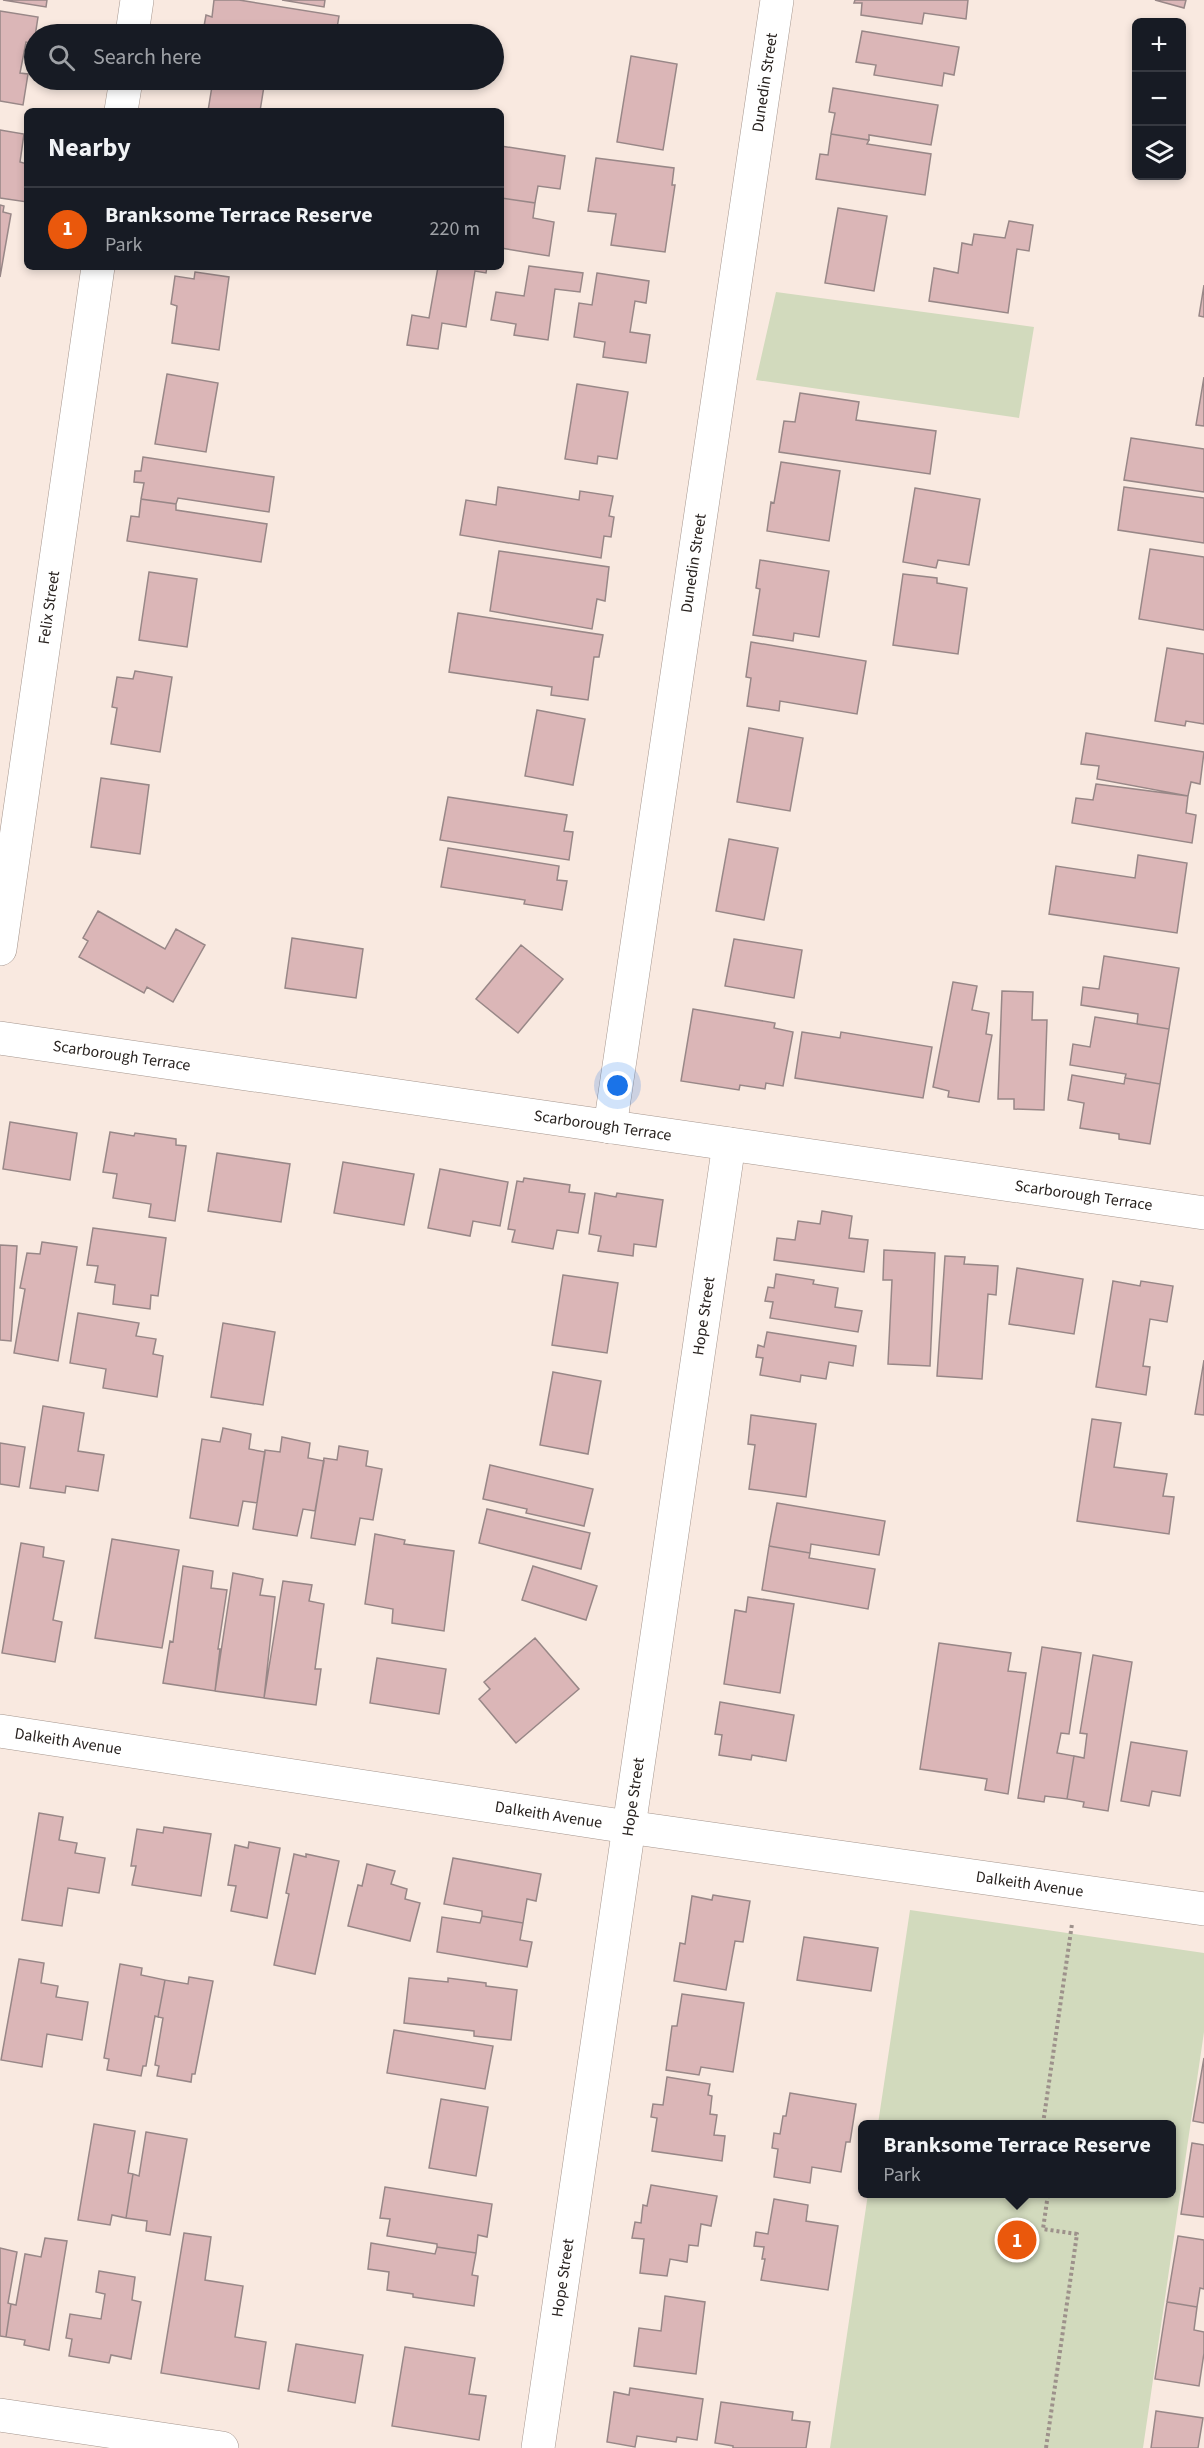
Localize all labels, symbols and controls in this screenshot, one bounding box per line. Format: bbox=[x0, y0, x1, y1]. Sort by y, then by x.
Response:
map controls bbox=[1132, 18, 1186, 180]
button: + bbox=[1132, 18, 1186, 72]
search box bbox=[24, 24, 504, 90]
street label: Dunedin Street bbox=[747, 31, 783, 134]
icon: search bbox=[45, 41, 78, 74]
text: Search here bbox=[93, 41, 201, 73]
button: − bbox=[1132, 72, 1186, 126]
button: layers bbox=[1132, 126, 1186, 180]
text: Nearby bbox=[48, 129, 131, 166]
text: Branksome Terrace Reserve bbox=[105, 199, 373, 231]
text: 1 bbox=[62, 215, 73, 243]
text: 220 m bbox=[430, 215, 480, 243]
text: Park bbox=[105, 231, 142, 259]
street label: Dunedin Street bbox=[675, 511, 712, 614]
street label: Felix Street bbox=[33, 569, 65, 646]
street label: Scarborough Terrace bbox=[51, 1035, 192, 1077]
your location bbox=[603, 1071, 632, 1100]
street label: Scarborough Terrace bbox=[532, 1105, 673, 1146]
street label: Scarborough Terrace bbox=[1013, 1175, 1154, 1216]
street label: Hope Street bbox=[687, 1275, 721, 1357]
street label: Dalkeith Avenue bbox=[13, 1722, 123, 1760]
street label: Hope Street bbox=[617, 1756, 650, 1838]
street label: Dalkeith Avenue bbox=[493, 1796, 604, 1834]
street label: Dalkeith Avenue bbox=[975, 1866, 1085, 1903]
popup bbox=[858, 2120, 1176, 2198]
text: Branksome Terrace Reserve bbox=[883, 2129, 1151, 2161]
text: Park bbox=[883, 2161, 921, 2189]
pin: 1 bbox=[998, 2218, 1036, 2262]
street label: Hope Street bbox=[546, 2236, 580, 2319]

